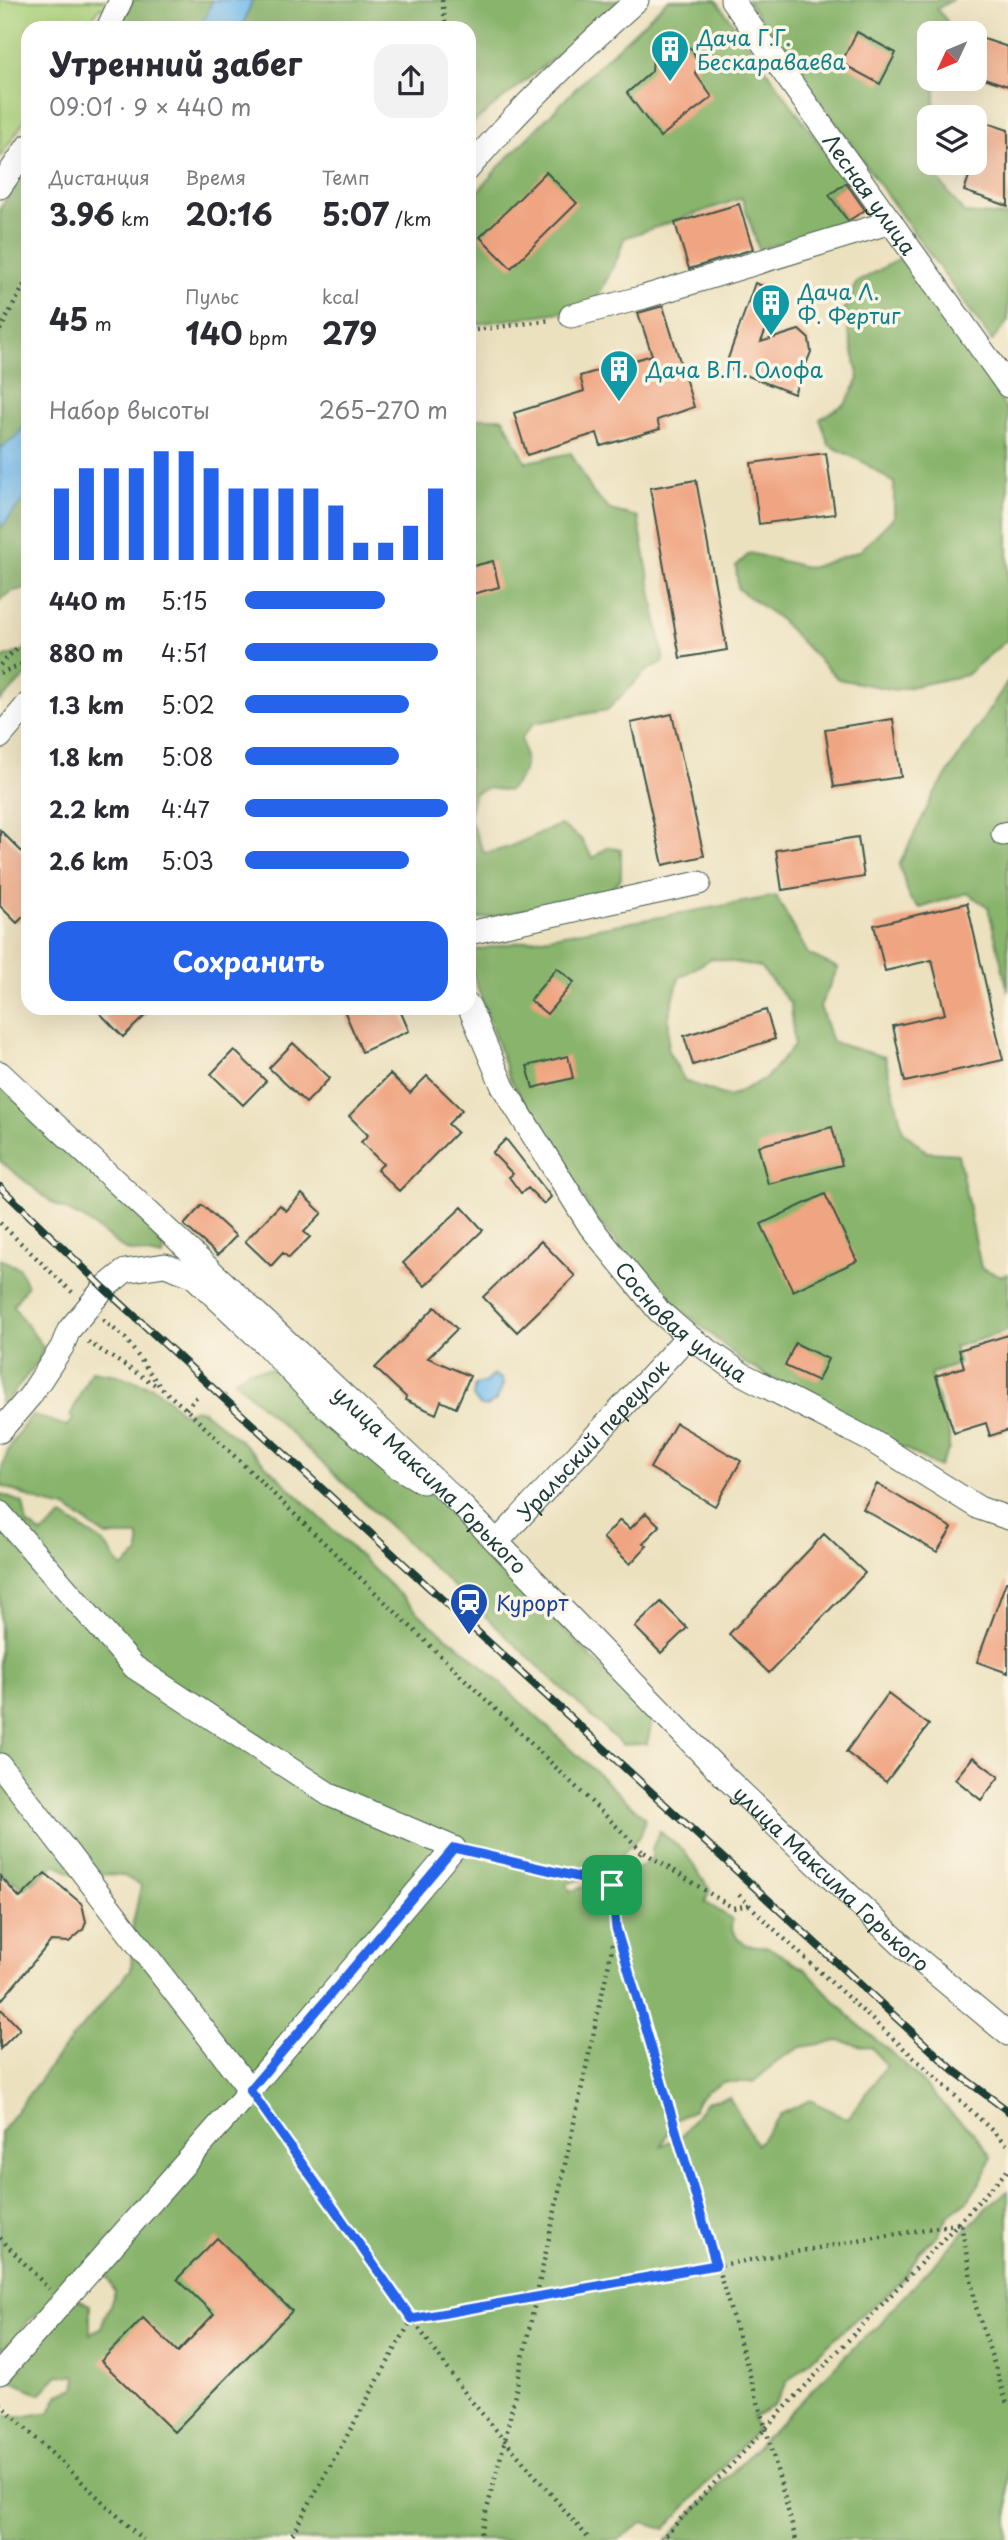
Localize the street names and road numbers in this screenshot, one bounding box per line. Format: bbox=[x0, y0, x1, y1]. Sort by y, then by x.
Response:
street label: Лесная улица bbox=[816, 126, 925, 262]
street label: Сосновая улица bbox=[608, 1254, 755, 1390]
street label: Уральский переулок bbox=[509, 1351, 676, 1528]
street label: улица Максима Горького bbox=[326, 1377, 535, 1581]
street label: улица Максима Горького bbox=[727, 1777, 937, 1979]

